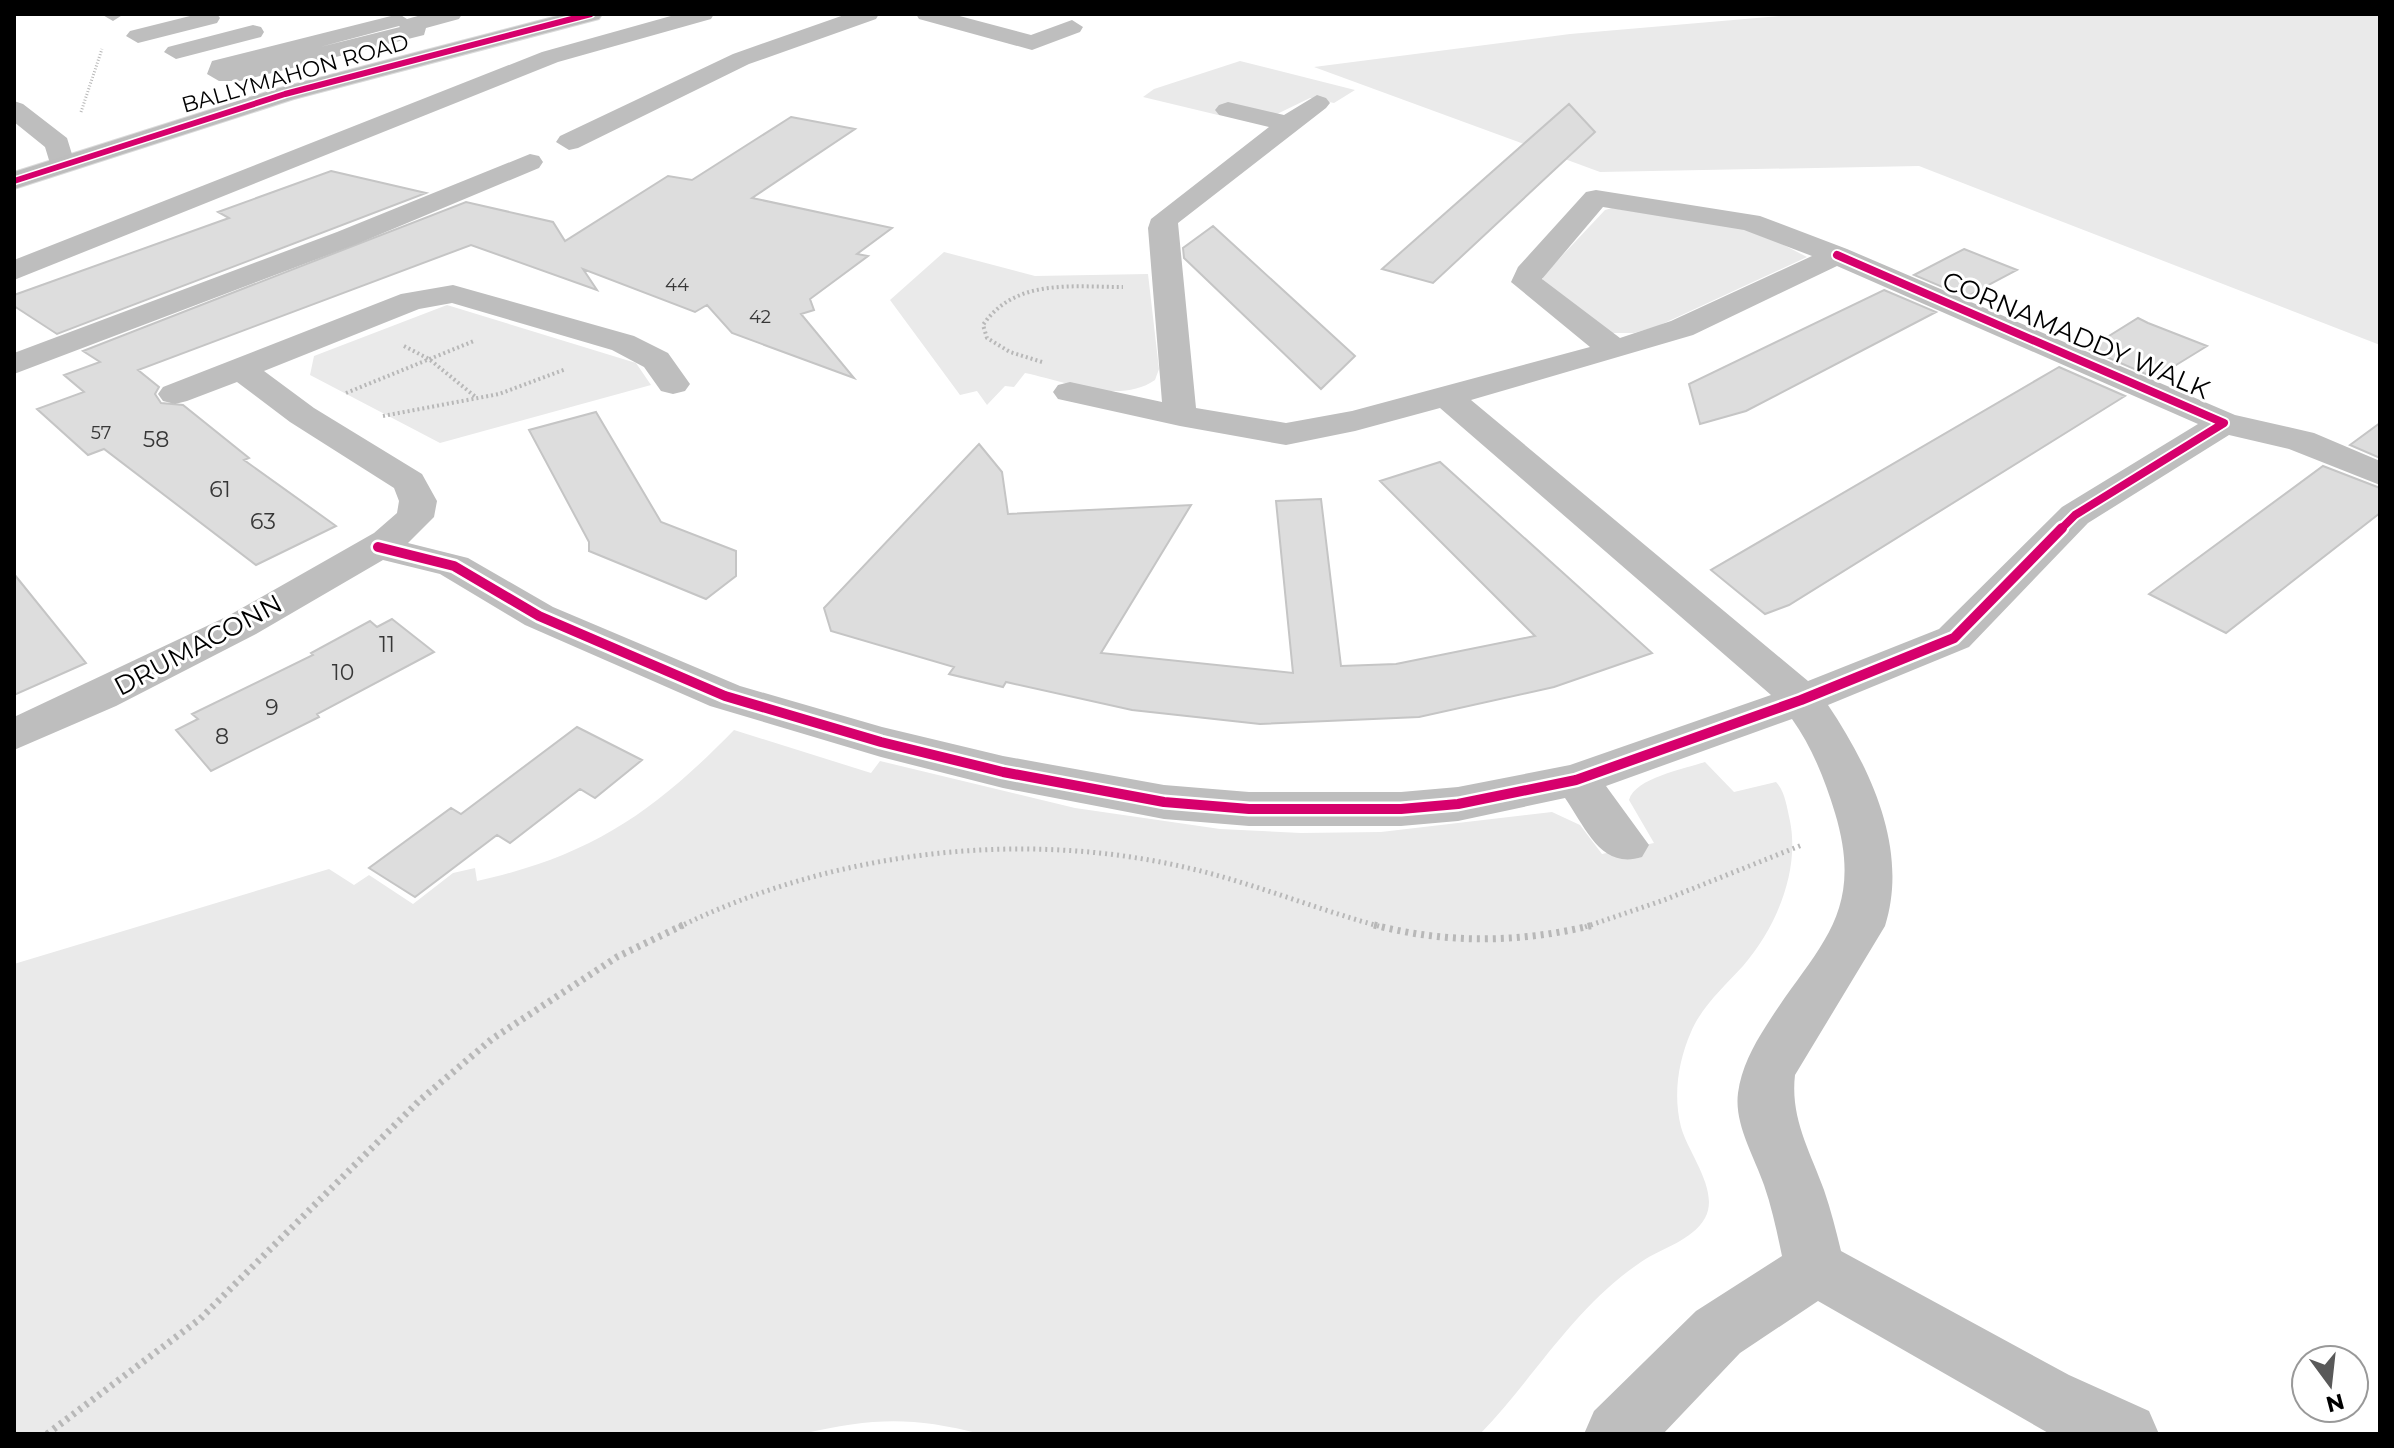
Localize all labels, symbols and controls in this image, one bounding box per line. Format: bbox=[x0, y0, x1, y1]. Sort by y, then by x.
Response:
street label: BALLYMAHON ROAD bbox=[178, 28, 412, 119]
street label: CORNAMADDY WALK bbox=[1938, 264, 2215, 406]
house number: 44 bbox=[665, 274, 689, 296]
house number: 42 bbox=[749, 306, 771, 328]
house number: 57 bbox=[91, 422, 111, 444]
house number: 58 bbox=[143, 426, 169, 453]
house number: 61 bbox=[209, 476, 231, 503]
house number: 63 bbox=[250, 508, 276, 535]
street label: DRUMACONN bbox=[109, 587, 287, 703]
house number: 11 bbox=[379, 631, 395, 658]
house number: 10 bbox=[332, 659, 354, 686]
house number: 9 bbox=[265, 694, 279, 721]
house number: 8 bbox=[215, 723, 229, 750]
north arrow bbox=[2290, 1344, 2370, 1424]
text: N bbox=[2323, 1387, 2347, 1418]

